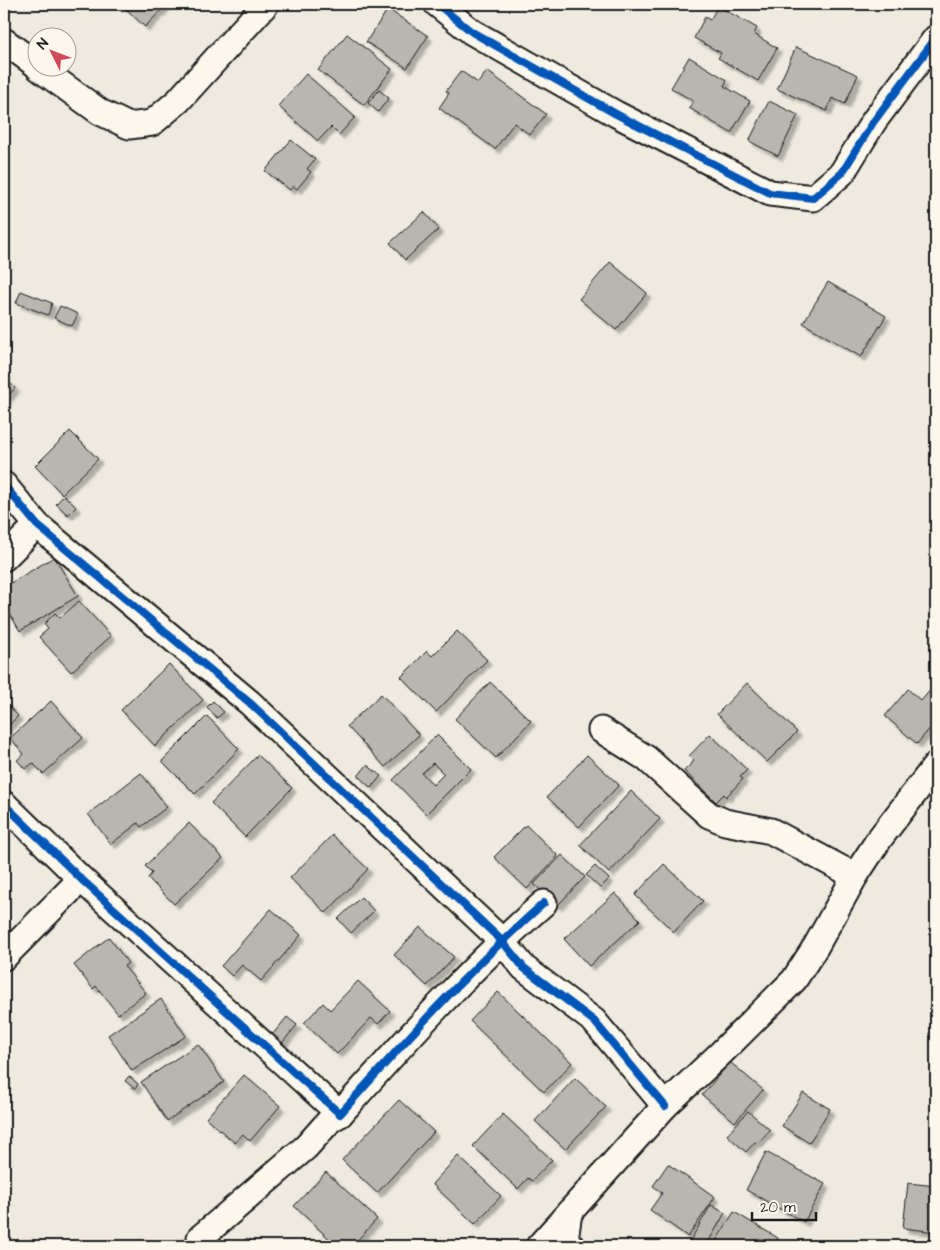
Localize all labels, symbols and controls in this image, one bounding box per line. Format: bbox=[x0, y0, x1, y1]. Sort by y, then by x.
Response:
north arrow bbox=[28, 28, 78, 78]
text: N bbox=[33, 34, 54, 54]
scale bar bbox=[752, 1190, 816, 1222]
text: 20 m bbox=[760, 1197, 796, 1218]

